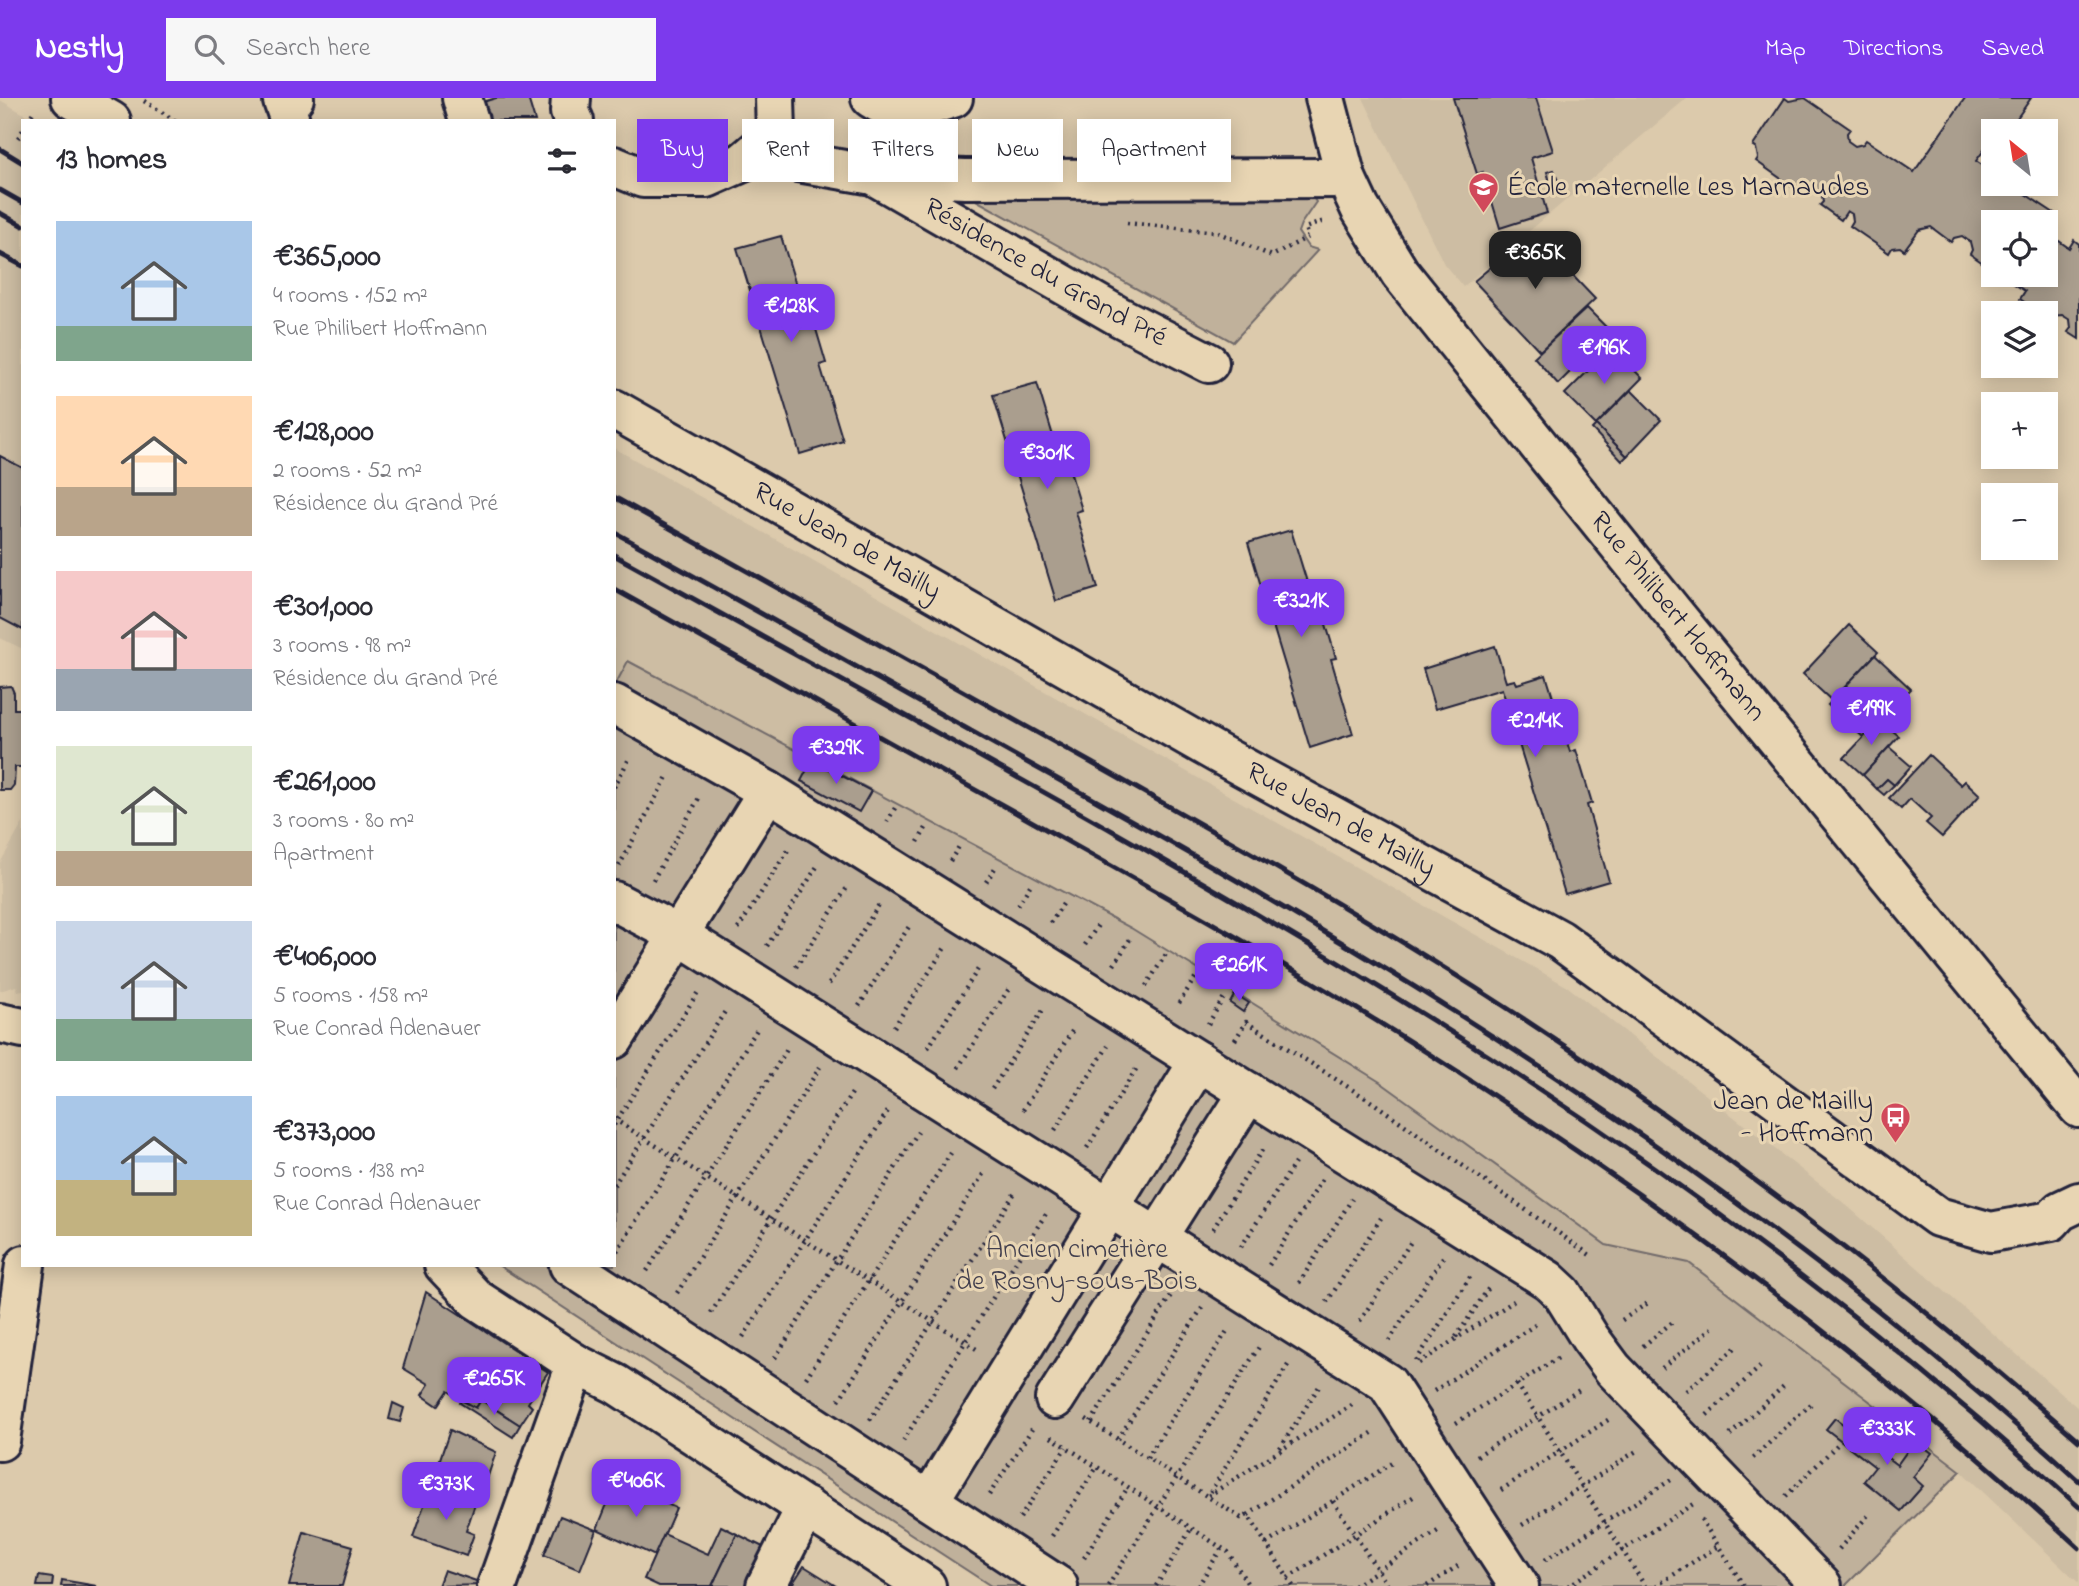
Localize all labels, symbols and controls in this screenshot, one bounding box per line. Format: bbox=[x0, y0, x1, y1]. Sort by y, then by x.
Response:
search box bbox=[166, 18, 656, 81]
text: Nestly bbox=[35, 25, 124, 73]
icon: search bbox=[190, 30, 228, 68]
text: Search here bbox=[246, 30, 370, 68]
text: Map bbox=[1765, 32, 1806, 67]
text: Directions bbox=[1844, 32, 1943, 67]
text: Saved bbox=[1981, 32, 2044, 67]
chip: Buy bbox=[637, 119, 728, 182]
chip: Rent bbox=[742, 119, 834, 182]
chip: Filters bbox=[848, 119, 958, 182]
chip: New bbox=[972, 119, 1063, 182]
chip: Apartment bbox=[1077, 119, 1231, 182]
north arrow bbox=[1981, 119, 2058, 196]
map controls bbox=[1981, 119, 2058, 560]
text: 13 homes bbox=[56, 139, 167, 183]
icon: filters bbox=[543, 142, 581, 180]
place label: École maternelle Les Marnaudes bbox=[1507, 168, 1870, 209]
school or university icon: École maternelle Les Marnaudes bbox=[1467, 171, 1501, 215]
street label: Résidence du Grand Pré bbox=[916, 188, 1174, 359]
button: locate bbox=[1981, 210, 2058, 287]
pin: €365K bbox=[1486, 232, 1584, 291]
text: €365,000 bbox=[273, 236, 381, 280]
text: €365K bbox=[1505, 237, 1565, 270]
icon: home bbox=[112, 249, 196, 333]
text: 4 rooms · 152 m² bbox=[273, 280, 428, 313]
pin: €128K bbox=[742, 285, 840, 344]
text: €128K bbox=[764, 290, 818, 323]
button: layers bbox=[1981, 301, 2058, 378]
text: Rue Philibert Hoffmann bbox=[273, 313, 487, 346]
pin: €196K bbox=[1555, 327, 1653, 386]
text: €196K bbox=[1578, 332, 1630, 365]
button: + bbox=[1981, 392, 2058, 469]
text: €128,000 bbox=[273, 411, 374, 455]
icon: home bbox=[112, 424, 196, 508]
pin: €301K bbox=[998, 432, 1096, 491]
text: €301K bbox=[1020, 437, 1074, 470]
text: 2 rooms · 52 m² bbox=[273, 455, 422, 488]
street label: Rue Jean de Mailly bbox=[745, 472, 948, 612]
button: − bbox=[1981, 483, 2058, 560]
text: Résidence du Grand Pré bbox=[273, 488, 498, 521]
street label: Rue Philibert Hoffmann bbox=[1579, 503, 1776, 731]
pin: €321K bbox=[1252, 580, 1350, 639]
text: €321K bbox=[1273, 585, 1329, 618]
text: €301,000 bbox=[273, 586, 373, 630]
icon: home bbox=[112, 599, 196, 683]
text: 3 rooms · 98 m² bbox=[273, 630, 411, 663]
text: Résidence du Grand Pré bbox=[273, 663, 498, 696]
pin: €199K bbox=[1822, 688, 1920, 747]
text: €199K bbox=[1847, 693, 1895, 726]
pin: €214K bbox=[1486, 700, 1584, 759]
text: €214K bbox=[1507, 705, 1563, 738]
pin: €329K bbox=[787, 726, 885, 786]
text: €329K bbox=[808, 732, 864, 765]
street label: Rue Jean de Mailly bbox=[1238, 752, 1443, 889]
text: €261,000 bbox=[273, 761, 376, 805]
icon: home bbox=[112, 774, 196, 858]
text: 3 rooms · 80 m² bbox=[273, 805, 414, 838]
text: Apartment bbox=[273, 838, 374, 871]
text: €406,000 bbox=[273, 936, 376, 980]
pin: €261K bbox=[1190, 944, 1288, 1003]
icon: home bbox=[112, 949, 196, 1033]
text: €261K bbox=[1211, 949, 1267, 982]
text: 5 rooms · 158 m² bbox=[273, 980, 428, 1013]
text: Rue Conrad Adenauer bbox=[273, 1013, 481, 1046]
place label: Jean de Mailly - Hoffmann bbox=[1713, 1082, 1873, 1155]
bus stop icon: Jean de Mailly - Hoffmann bbox=[1879, 1101, 1913, 1145]
text: €373,000 bbox=[273, 1111, 375, 1155]
icon: home bbox=[112, 1124, 196, 1208]
text: 5 rooms · 138 m² bbox=[273, 1155, 425, 1188]
text: Rue Conrad Adenauer bbox=[273, 1188, 481, 1221]
park label: Ancien cimetière de Rosny-sous-Bois bbox=[956, 1230, 1198, 1303]
pin: €265K bbox=[445, 1358, 543, 1417]
text: €265K bbox=[463, 1363, 525, 1396]
pin: €333K bbox=[1838, 1408, 1936, 1467]
text: €333K bbox=[1859, 1413, 1915, 1446]
pin: €406K bbox=[587, 1460, 685, 1519]
pin: €373K bbox=[397, 1462, 495, 1522]
text: €406K bbox=[608, 1465, 664, 1498]
text: €373K bbox=[418, 1468, 474, 1501]

